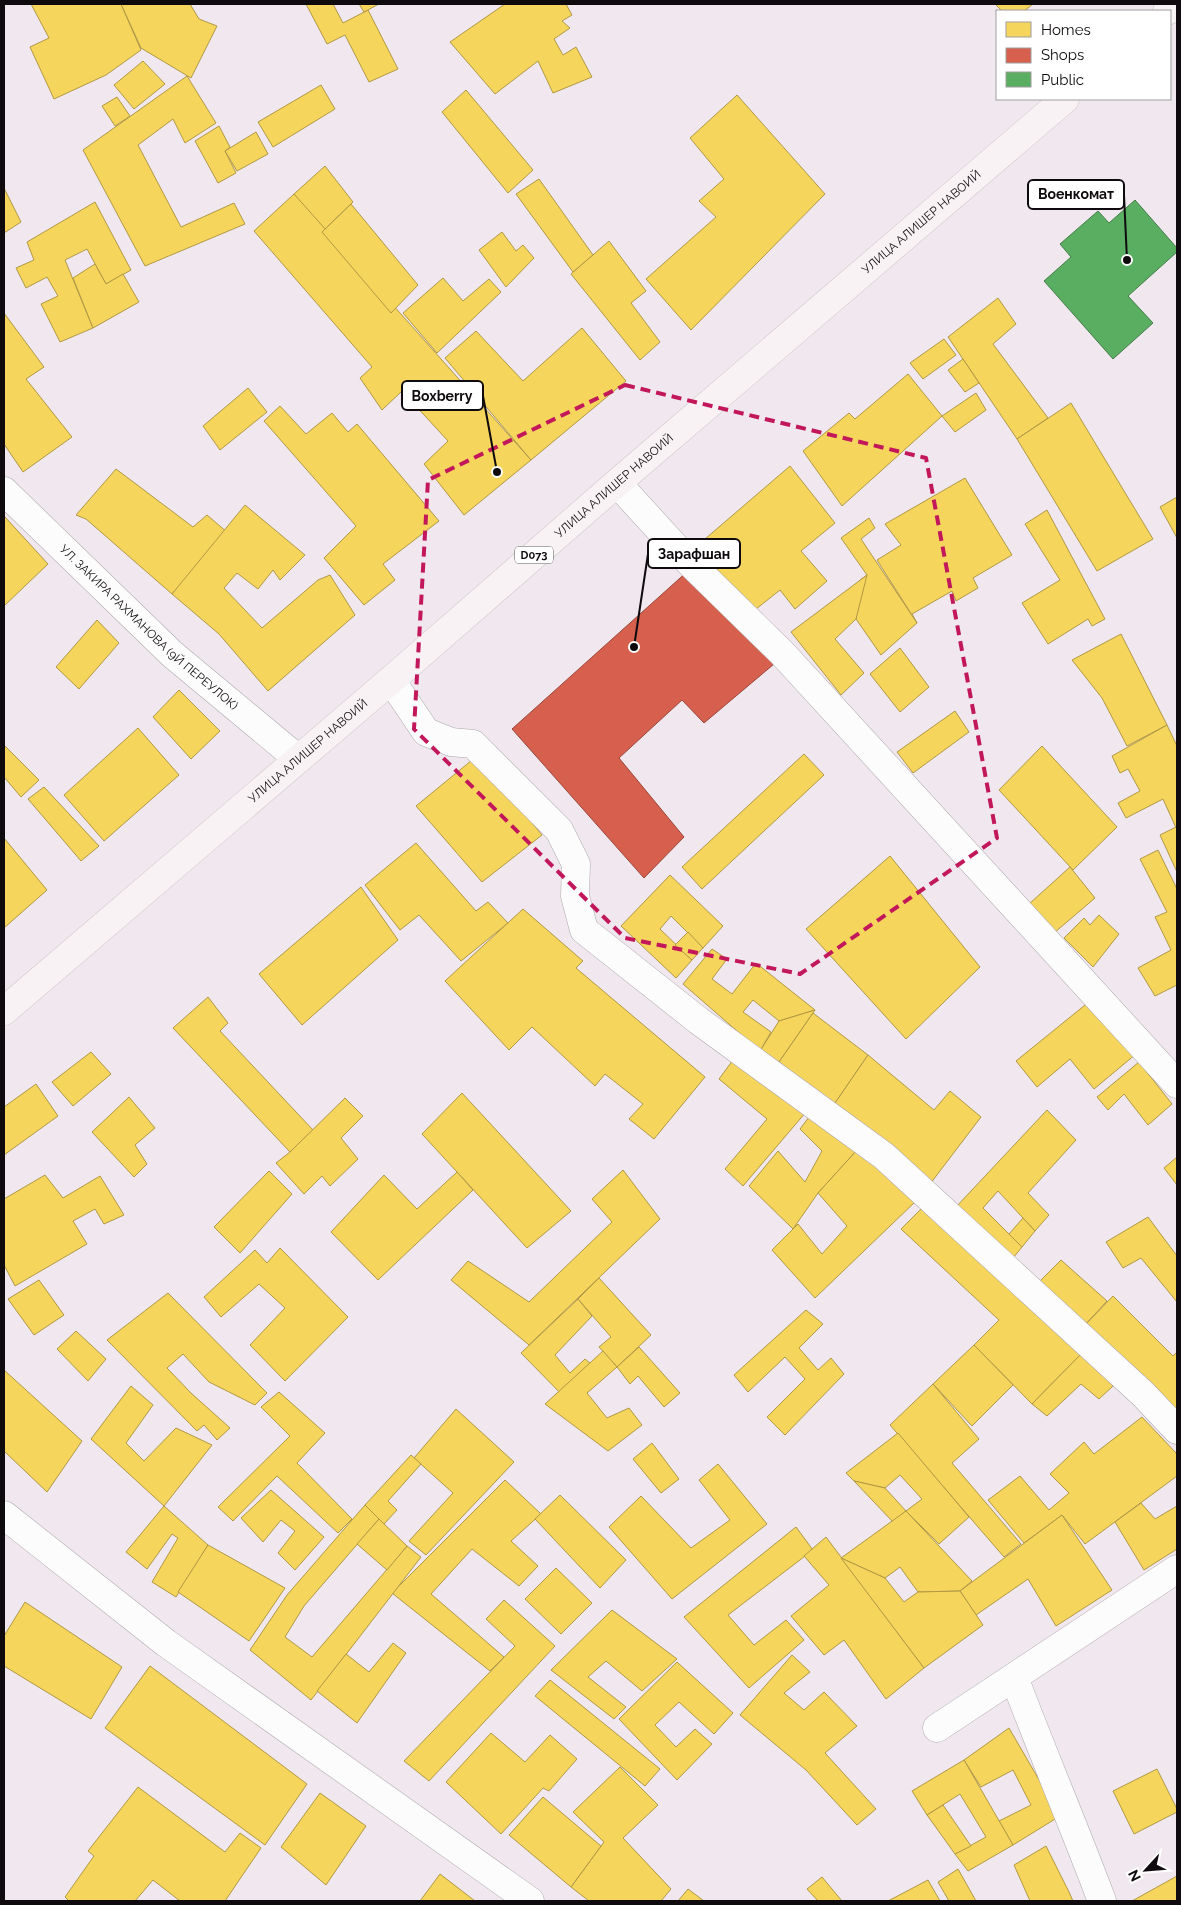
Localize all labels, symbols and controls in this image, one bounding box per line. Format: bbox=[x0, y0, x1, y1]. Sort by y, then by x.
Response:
legend bbox=[996, 10, 1171, 100]
text: Homes bbox=[1041, 21, 1091, 39]
text: Shops bbox=[1041, 46, 1084, 64]
text: Public bbox=[1041, 71, 1084, 89]
street label: УЛИЦА АЛИШЕР НАВОИЙ bbox=[859, 167, 984, 277]
callout: Военкомат bbox=[1028, 180, 1124, 209]
text: Военкомат bbox=[1038, 186, 1114, 202]
callout: Boxberry bbox=[402, 381, 483, 410]
text: Boxberry bbox=[412, 388, 473, 404]
street label: УЛИЦА АЛИШЕР НАВОИЙ bbox=[552, 431, 676, 541]
callout: Зарафшан bbox=[648, 539, 740, 568]
street label: УЛ. ЗАКИРА РАХМАНОВА (9Й ПЕРЕУЛОК) bbox=[57, 542, 241, 713]
road number: D073 bbox=[515, 546, 553, 564]
text: Зарафшан bbox=[658, 546, 730, 562]
street label: УЛИЦА АЛИШЕР НАВОИЙ bbox=[246, 696, 370, 806]
north arrow bbox=[1121, 1845, 1171, 1895]
text: N bbox=[1125, 1867, 1144, 1884]

